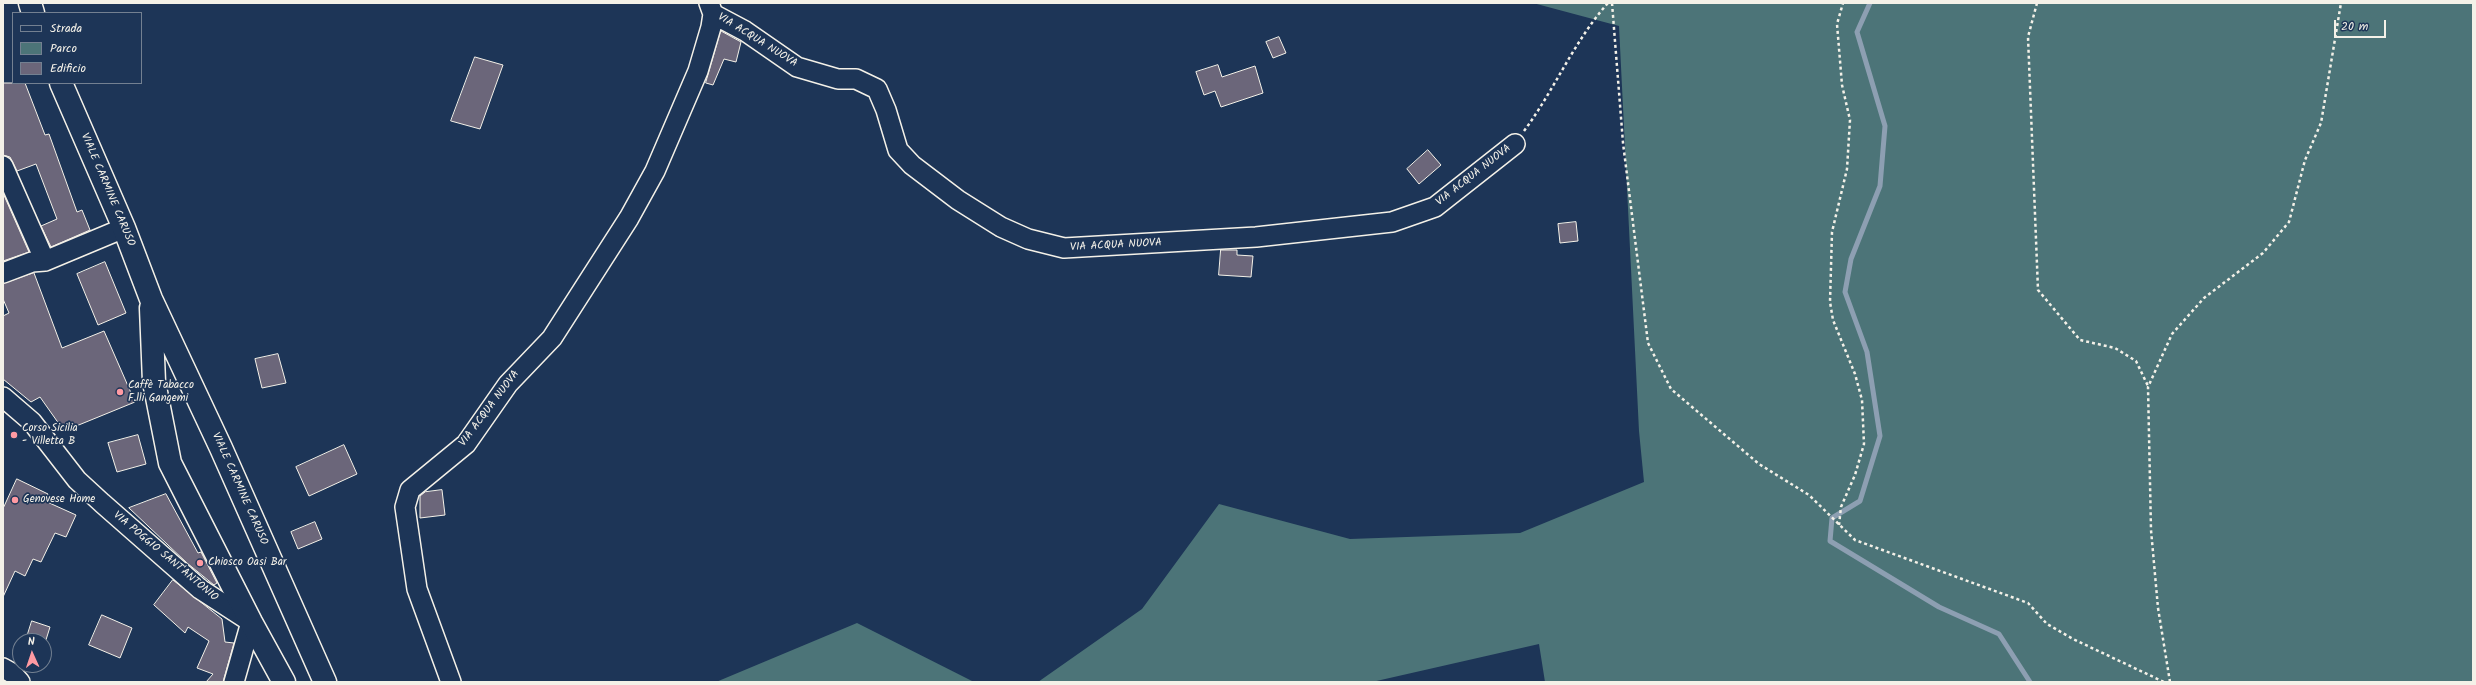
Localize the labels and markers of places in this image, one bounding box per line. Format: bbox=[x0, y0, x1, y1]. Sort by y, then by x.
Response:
place label: Caffè Tabacco F.lli Gangemi bbox=[128, 379, 194, 405]
marker: Caffè Tabacco F.lli Gangemi bbox=[115, 387, 125, 397]
place label: Corso Sicilia - Villetta B bbox=[22, 422, 78, 448]
marker: Corso Sicilia - Villetta B bbox=[9, 430, 19, 440]
place label: Genovese Home bbox=[23, 493, 95, 507]
marker: Genovese Home bbox=[10, 495, 20, 505]
place label: Chiosco Oasi Bar bbox=[208, 556, 286, 570]
marker: Chiosco Oasi Bar bbox=[195, 558, 205, 568]

